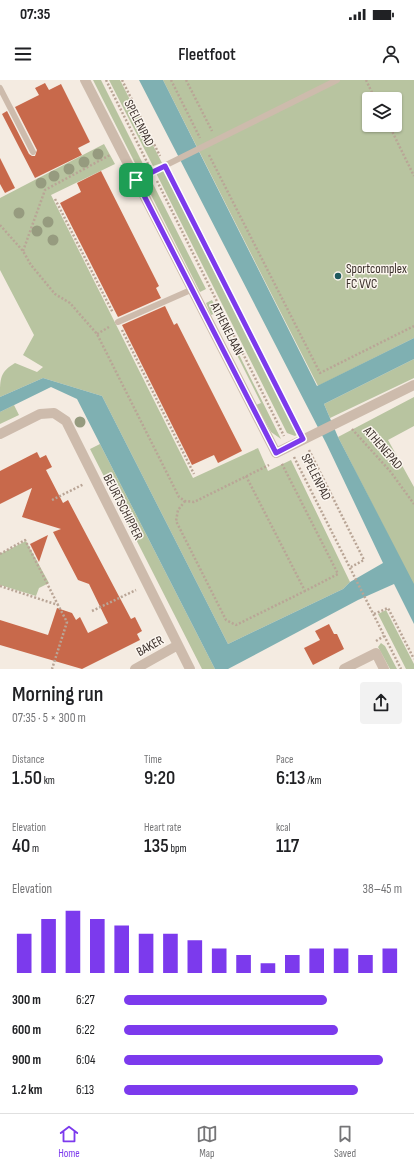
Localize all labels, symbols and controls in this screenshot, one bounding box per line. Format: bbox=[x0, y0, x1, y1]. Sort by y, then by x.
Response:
text: 07:35 bbox=[20, 5, 50, 24]
icon: menu bbox=[12, 43, 34, 65]
icon: person bbox=[380, 43, 402, 65]
text: Fleetfoot bbox=[178, 44, 236, 65]
map controls bbox=[362, 92, 402, 132]
button: layers bbox=[362, 92, 402, 132]
street label: SPELENPAD bbox=[120, 97, 158, 149]
pin bbox=[119, 163, 153, 197]
icon: arrive bbox=[125, 169, 147, 191]
place label: Sportcomplex FC VVC bbox=[346, 261, 407, 292]
marker: Sportcomplex FC VVC bbox=[333, 271, 343, 281]
street label: ATHENELAAN bbox=[206, 299, 247, 358]
street label: ATHENEPAD bbox=[359, 423, 406, 473]
street label: SPELENPAD bbox=[297, 451, 335, 503]
street label: BEURTSCHIPPER bbox=[100, 471, 146, 543]
street label: BAKER bbox=[134, 632, 166, 660]
text: Morning run bbox=[12, 681, 103, 708]
button: share bbox=[360, 682, 402, 724]
text: 07:35 · 5 × 300 m bbox=[12, 710, 86, 726]
text: Distance bbox=[12, 753, 44, 766]
text: Time bbox=[144, 753, 162, 766]
text: Pace bbox=[276, 753, 294, 766]
text: 1.50 bbox=[12, 766, 42, 790]
text: 9:20 bbox=[144, 766, 175, 790]
text: 6:13 bbox=[276, 766, 306, 790]
text: km bbox=[42, 774, 55, 787]
text: /km bbox=[306, 774, 322, 787]
text: Elevation bbox=[12, 821, 46, 834]
text: Heart rate bbox=[144, 821, 182, 834]
text: kcal bbox=[276, 821, 291, 834]
text: 40 bbox=[12, 834, 30, 858]
text: 135 bbox=[144, 834, 169, 858]
text: 117 bbox=[276, 834, 299, 858]
text: m bbox=[30, 842, 39, 855]
text: bpm bbox=[169, 842, 187, 855]
text: Elevation bbox=[12, 881, 52, 897]
text: 38–45 m bbox=[363, 881, 402, 897]
text: 300 m bbox=[12, 992, 41, 1008]
text: 6:27 bbox=[76, 992, 95, 1008]
text: 600 m bbox=[12, 1022, 41, 1038]
text: 6:22 bbox=[76, 1022, 95, 1038]
text: 900 m bbox=[12, 1052, 41, 1068]
text: 6:04 bbox=[76, 1052, 95, 1068]
text: 1.2 km bbox=[12, 1082, 42, 1098]
text: 6:13 bbox=[76, 1082, 94, 1098]
tab: Home bbox=[58, 1123, 80, 1160]
tab: Map bbox=[196, 1123, 218, 1160]
tab: Saved bbox=[334, 1123, 356, 1160]

